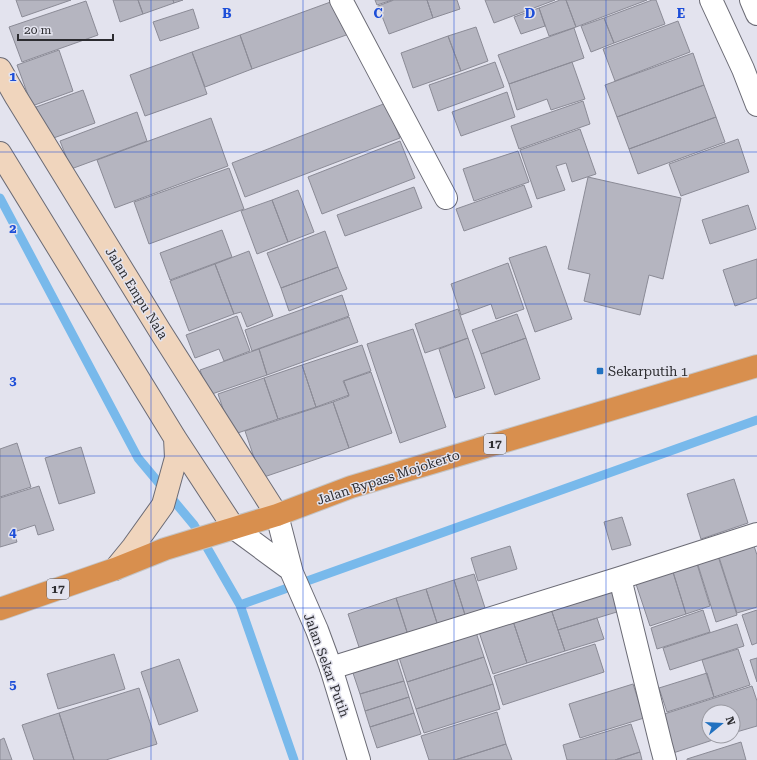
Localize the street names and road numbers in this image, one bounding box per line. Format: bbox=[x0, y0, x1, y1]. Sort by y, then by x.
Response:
street label: Jalan Empu Nala bbox=[102, 245, 171, 342]
road number: 17 bbox=[484, 434, 506, 454]
street label: Jalan Bypass Mojokerto bbox=[315, 447, 462, 508]
road number: 17 bbox=[47, 579, 69, 599]
street label: Jalan Sekar Putih bbox=[301, 611, 353, 720]

